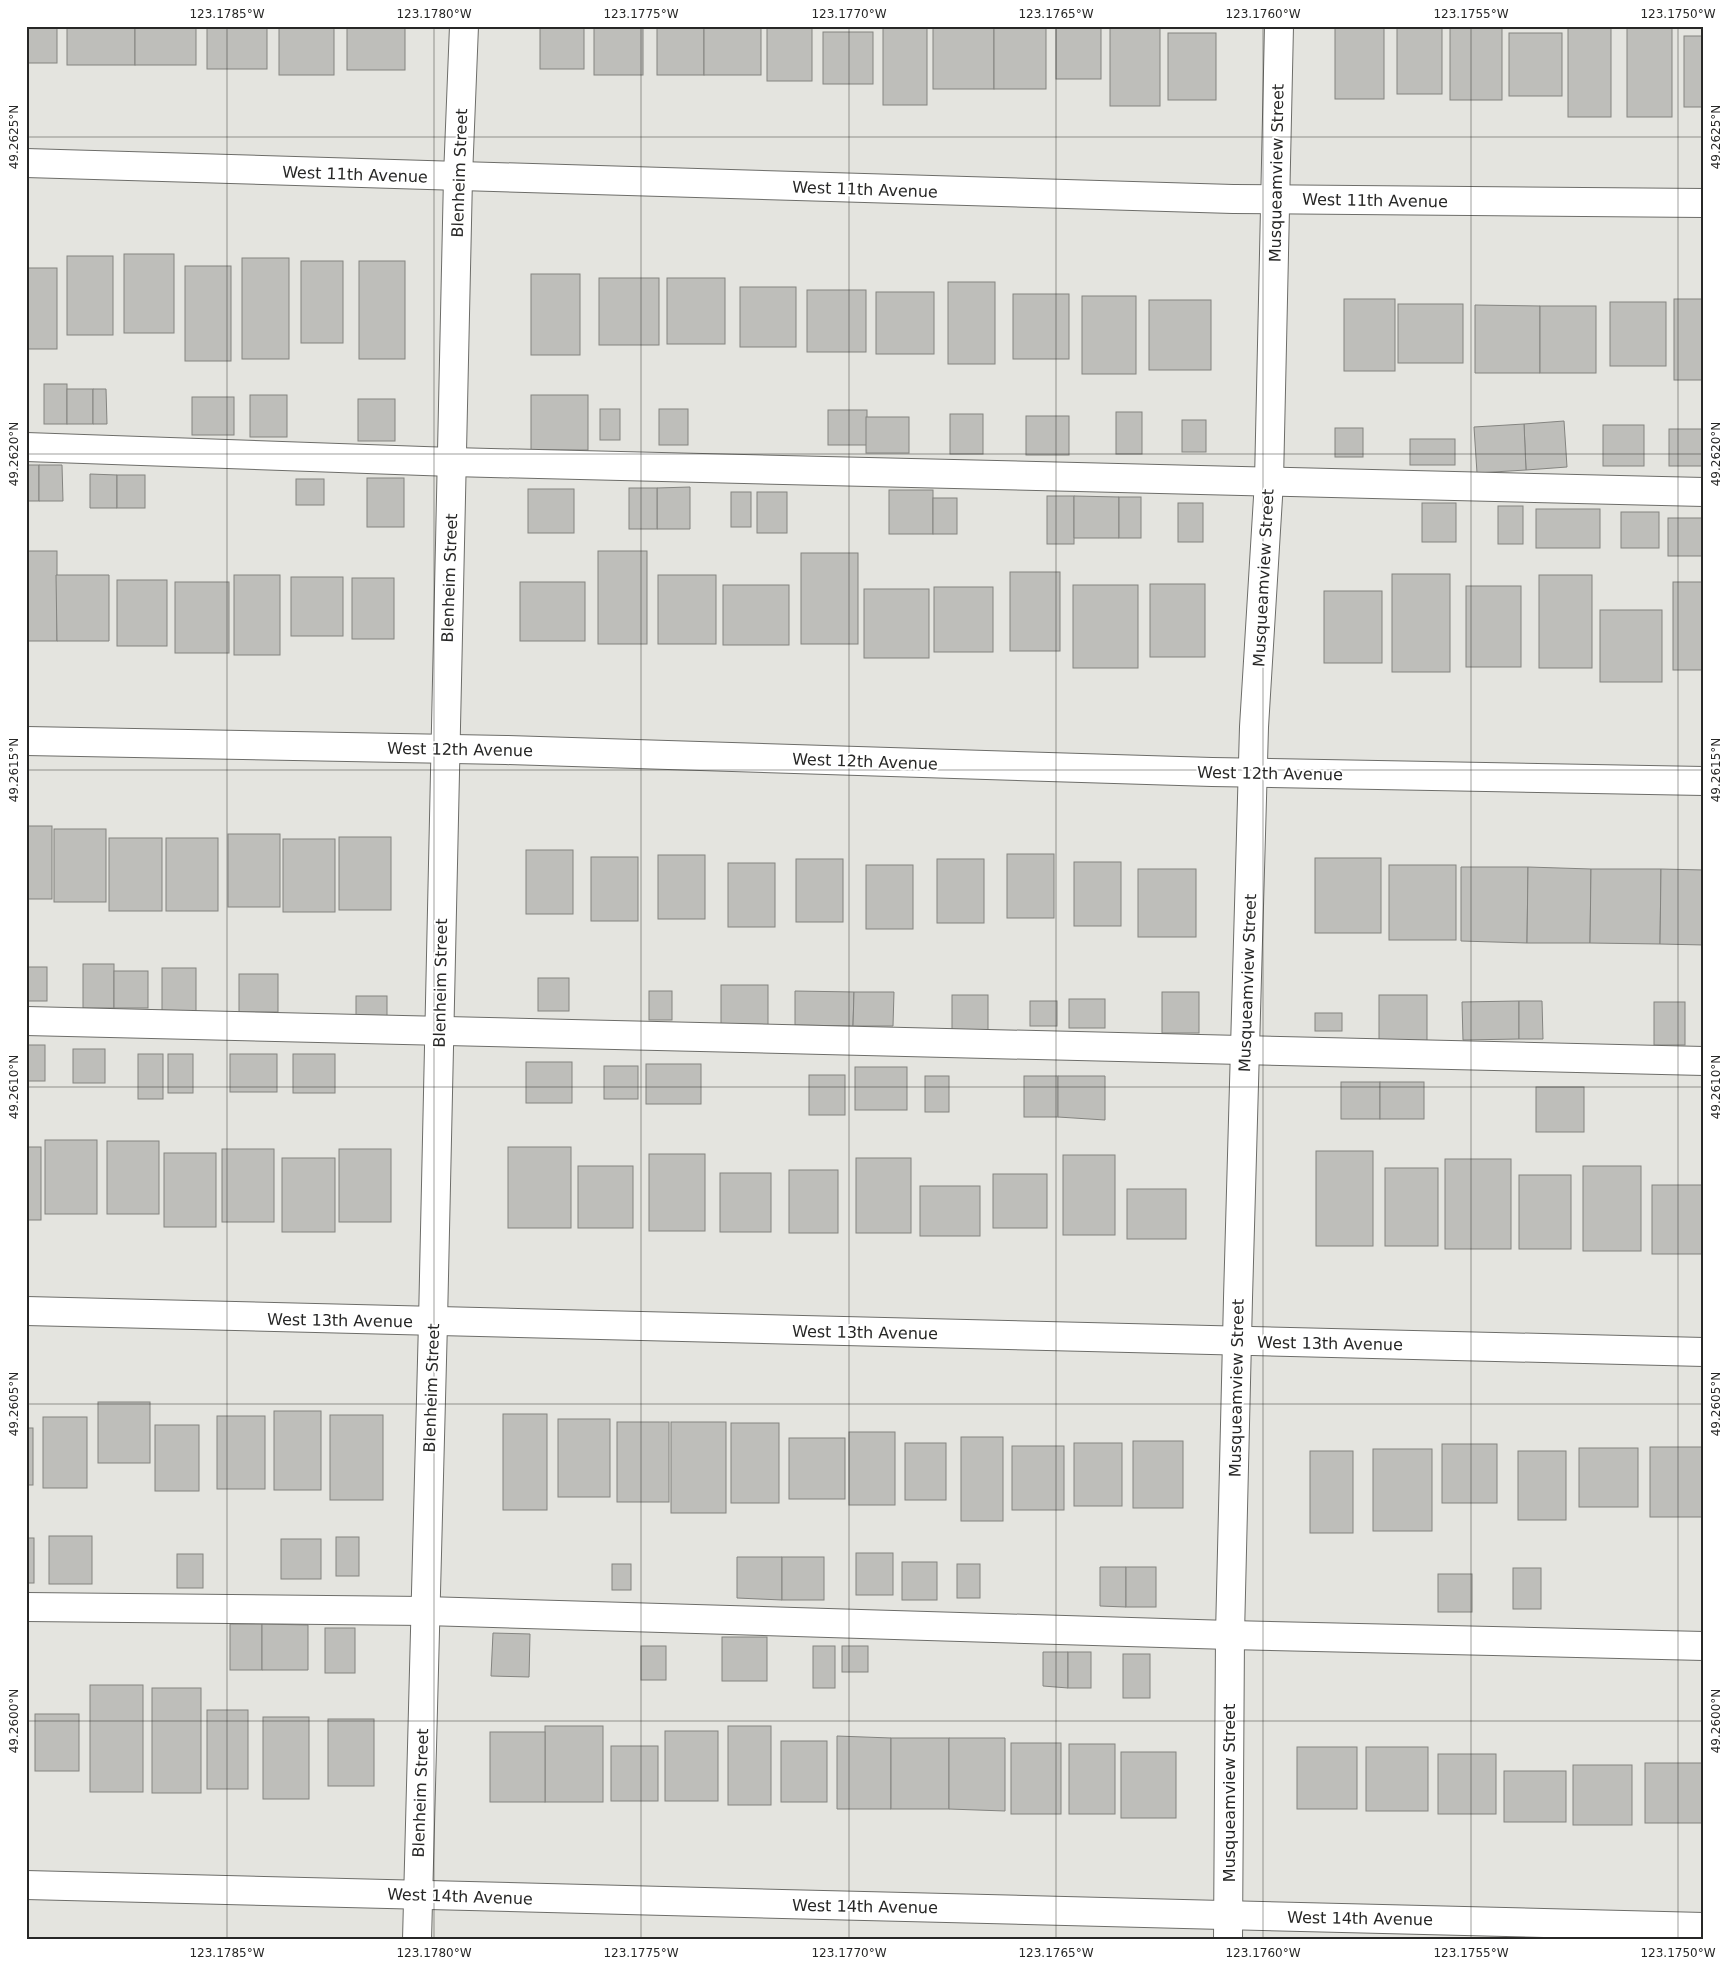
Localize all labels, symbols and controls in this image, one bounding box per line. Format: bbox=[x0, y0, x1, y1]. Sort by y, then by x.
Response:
text: 123.1785°W bbox=[189, 7, 265, 21]
text: 123.1780°W bbox=[396, 7, 472, 21]
text: 123.1775°W bbox=[603, 7, 679, 21]
text: 123.1770°W bbox=[811, 7, 887, 21]
text: 123.1765°W bbox=[1018, 7, 1094, 21]
text: 123.1760°W bbox=[1225, 7, 1301, 21]
text: 123.1755°W bbox=[1433, 7, 1509, 21]
text: 123.1750°W bbox=[1640, 7, 1716, 21]
street label: Musqueamview Street bbox=[1265, 84, 1288, 262]
text: 49.2625°N bbox=[7, 105, 21, 169]
text: 49.2625°N bbox=[1709, 105, 1723, 169]
street label: Blenheim Street bbox=[448, 108, 471, 238]
street label: West 11th Avenue bbox=[282, 162, 428, 187]
street label: West 11th Avenue bbox=[792, 177, 938, 202]
street label: West 11th Avenue bbox=[1302, 190, 1448, 211]
text: 49.2620°N bbox=[7, 422, 21, 486]
text: 49.2620°N bbox=[1709, 422, 1723, 486]
street label: Musqueamview Street bbox=[1249, 488, 1278, 668]
street label: Blenheim Street bbox=[438, 513, 461, 643]
text: 49.2615°N bbox=[7, 738, 21, 802]
text: 49.2615°N bbox=[1709, 738, 1723, 802]
street label: West 12th Avenue bbox=[387, 739, 533, 760]
street label: West 12th Avenue bbox=[792, 749, 938, 774]
street label: West 12th Avenue bbox=[1197, 763, 1343, 784]
street label: Musqueamview Street bbox=[1235, 894, 1260, 1072]
street label: Blenheim Street bbox=[430, 918, 451, 1048]
text: 49.2610°N bbox=[7, 1055, 21, 1119]
text: 49.2610°N bbox=[1709, 1055, 1723, 1119]
street label: Musqueamview Street bbox=[1225, 1299, 1248, 1477]
street label: West 13th Avenue bbox=[267, 1310, 413, 1331]
street label: West 13th Avenue bbox=[792, 1322, 938, 1343]
street label: Blenheim Street bbox=[420, 1323, 443, 1453]
street label: West 13th Avenue bbox=[1257, 1333, 1403, 1354]
text: 49.2605°N bbox=[7, 1372, 21, 1436]
text: 49.2605°N bbox=[1709, 1372, 1723, 1436]
text: 49.2600°N bbox=[7, 1689, 21, 1753]
text: 49.2600°N bbox=[1709, 1689, 1723, 1753]
street label: Musqueamview Street bbox=[1220, 1704, 1239, 1882]
street label: Blenheim Street bbox=[409, 1728, 432, 1858]
street label: West 14th Avenue bbox=[387, 1884, 533, 1909]
street label: West 14th Avenue bbox=[792, 1896, 938, 1917]
street label: West 14th Avenue bbox=[1287, 1908, 1433, 1929]
text: 123.1785°W bbox=[189, 1946, 265, 1960]
text: 123.1780°W bbox=[396, 1946, 472, 1960]
text: 123.1775°W bbox=[603, 1946, 679, 1960]
text: 123.1770°W bbox=[811, 1946, 887, 1960]
text: 123.1765°W bbox=[1018, 1946, 1094, 1960]
text: 123.1760°W bbox=[1225, 1946, 1301, 1960]
text: 123.1755°W bbox=[1433, 1946, 1509, 1960]
text: 123.1750°W bbox=[1640, 1946, 1716, 1960]

